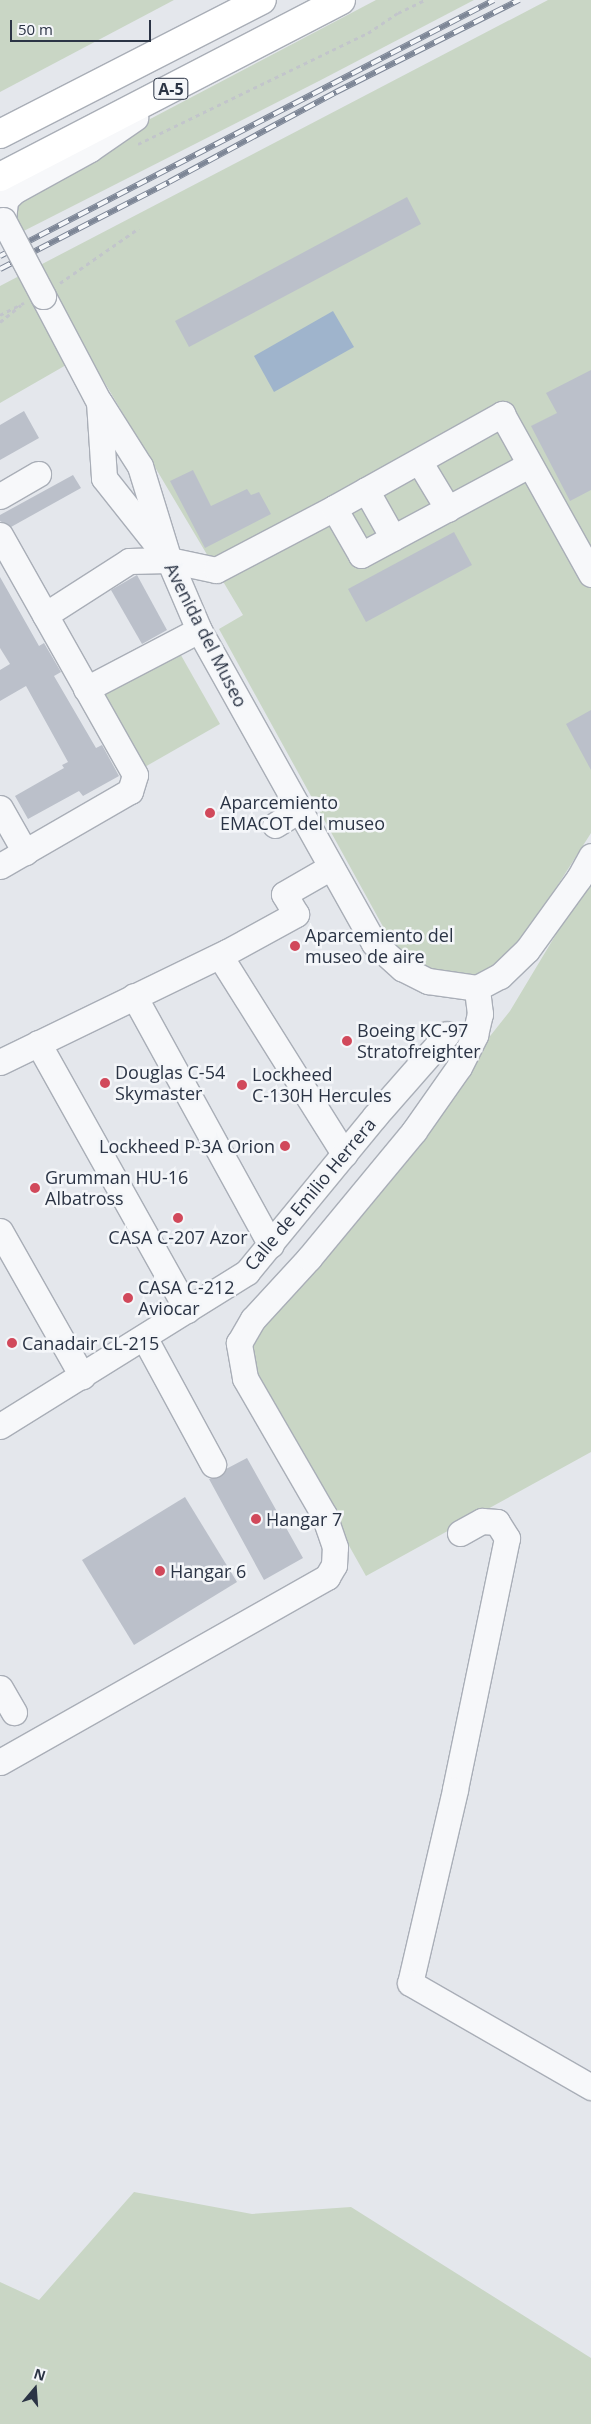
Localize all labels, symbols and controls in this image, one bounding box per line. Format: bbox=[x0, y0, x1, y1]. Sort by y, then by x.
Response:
scale bar bbox=[12, 10, 154, 42]
text: 50 m bbox=[18, 19, 53, 39]
road number: A-5 bbox=[152, 76, 190, 102]
street label: Avenida del Museo bbox=[160, 559, 252, 711]
place label: Aparcemiento EMACOT del museo bbox=[220, 792, 385, 834]
marker: Aparcemiento EMACOT del museo bbox=[204, 807, 216, 819]
place label: Aparcemiento del museo de aire bbox=[305, 925, 453, 968]
marker: Aparcemiento del museo de aire bbox=[289, 940, 301, 952]
place label: Boeing KC-97 Stratofreighter bbox=[357, 1020, 481, 1062]
marker: Boeing KC-97 Stratofreighter bbox=[341, 1035, 353, 1047]
place label: Douglas C-54 Skymaster bbox=[115, 1062, 225, 1104]
place label: Lockheed C-130H Hercules bbox=[252, 1064, 392, 1106]
marker: Douglas C-54 Skymaster bbox=[99, 1077, 111, 1089]
marker: Lockheed C-130H Hercules bbox=[236, 1079, 248, 1091]
street label: Calle de Emilio Herrera bbox=[240, 1113, 380, 1275]
place label: Lockheed P-3A Orion bbox=[99, 1135, 275, 1157]
marker: Lockheed P-3A Orion bbox=[279, 1140, 291, 1152]
place label: Grumman HU-16 Albatross bbox=[45, 1167, 188, 1210]
marker: Grumman HU-16 Albatross bbox=[29, 1182, 41, 1194]
marker: CASA C-207 Azor bbox=[172, 1212, 184, 1224]
place label: CASA C-207 Azor bbox=[108, 1226, 248, 1248]
place label: CASA C-212 Aviocar bbox=[138, 1277, 235, 1320]
marker: CASA C-212 Aviocar bbox=[122, 1292, 134, 1304]
place label: Canadair CL-215 bbox=[22, 1332, 159, 1354]
marker: Canadair CL-215 bbox=[6, 1337, 18, 1349]
place label: Hangar 7 bbox=[266, 1508, 342, 1530]
marker: Hangar 7 bbox=[250, 1513, 262, 1525]
place label: Hangar 6 bbox=[170, 1560, 246, 1582]
marker: Hangar 6 bbox=[154, 1565, 166, 1577]
text: N bbox=[31, 2363, 48, 2385]
north arrow bbox=[10, 2364, 60, 2414]

